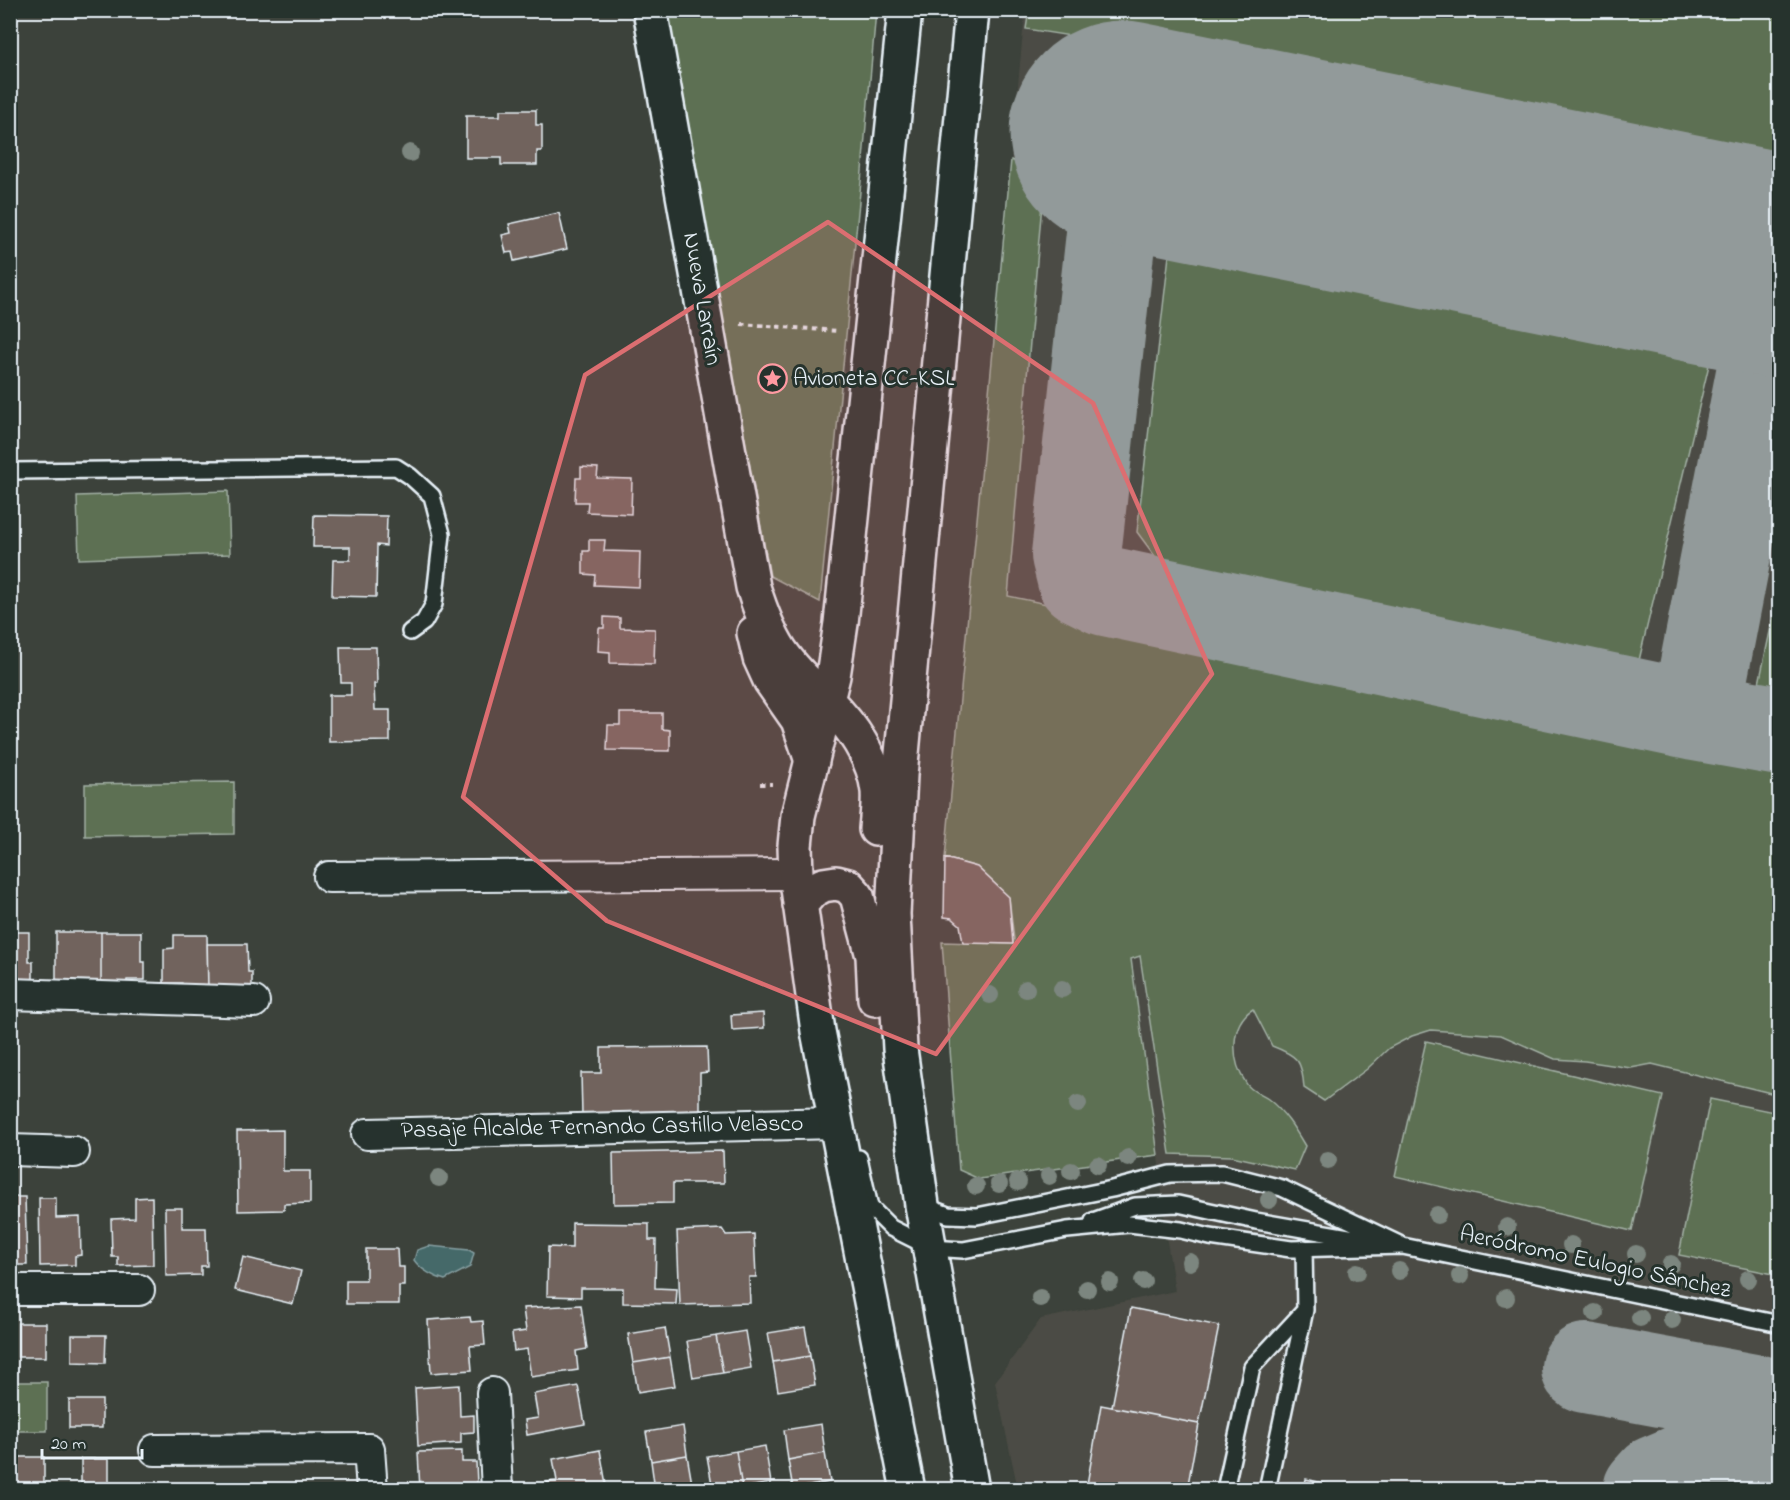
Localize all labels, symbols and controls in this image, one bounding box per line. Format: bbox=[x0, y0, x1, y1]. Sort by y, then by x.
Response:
street label: Nueva Larraín bbox=[672, 230, 730, 368]
place label: Avioneta CC-KSL bbox=[793, 362, 954, 397]
place icon: Avioneta CC-KSL bbox=[756, 363, 788, 395]
street label: Pasaje Alcalde Fernando Castillo Velasco bbox=[400, 1107, 804, 1149]
street label: Aeródromo Eulogio Sánchez bbox=[1456, 1217, 1735, 1309]
scale bar bbox=[42, 1422, 142, 1460]
text: 20 m bbox=[51, 1432, 86, 1458]

